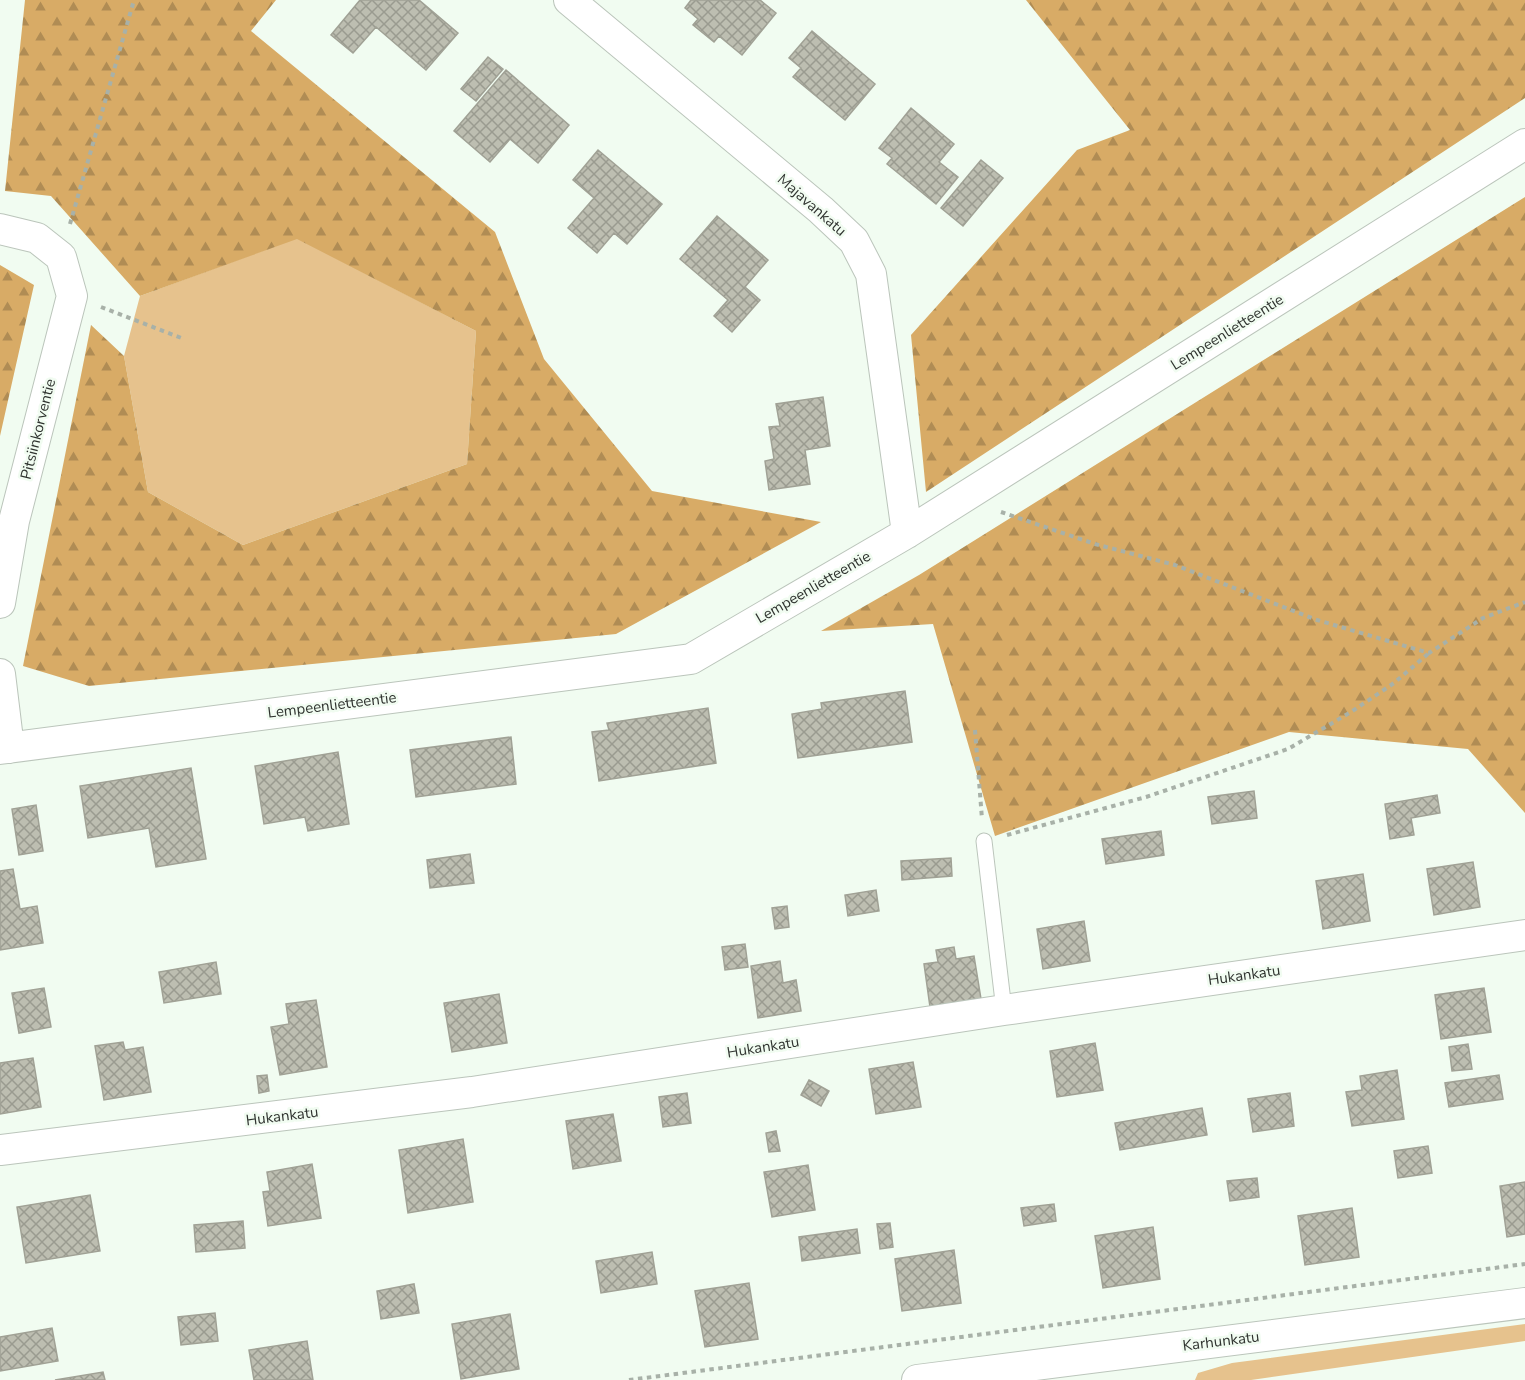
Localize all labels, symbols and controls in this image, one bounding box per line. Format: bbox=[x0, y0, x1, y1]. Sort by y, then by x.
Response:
street label: Majavankatu bbox=[773, 169, 851, 241]
street label: Lempeenlietteentie bbox=[1167, 289, 1287, 375]
street label: Pitsiinkorventie bbox=[16, 376, 60, 481]
street label: Lempeenlietteentie bbox=[752, 546, 874, 628]
street label: Lempeenlietteentie bbox=[267, 687, 397, 723]
street label: Hukankatu bbox=[1207, 960, 1281, 990]
street label: Hukankatu bbox=[726, 1031, 800, 1063]
street label: Hukankatu bbox=[245, 1102, 319, 1130]
street label: Karhunkatu bbox=[1181, 1326, 1261, 1356]

